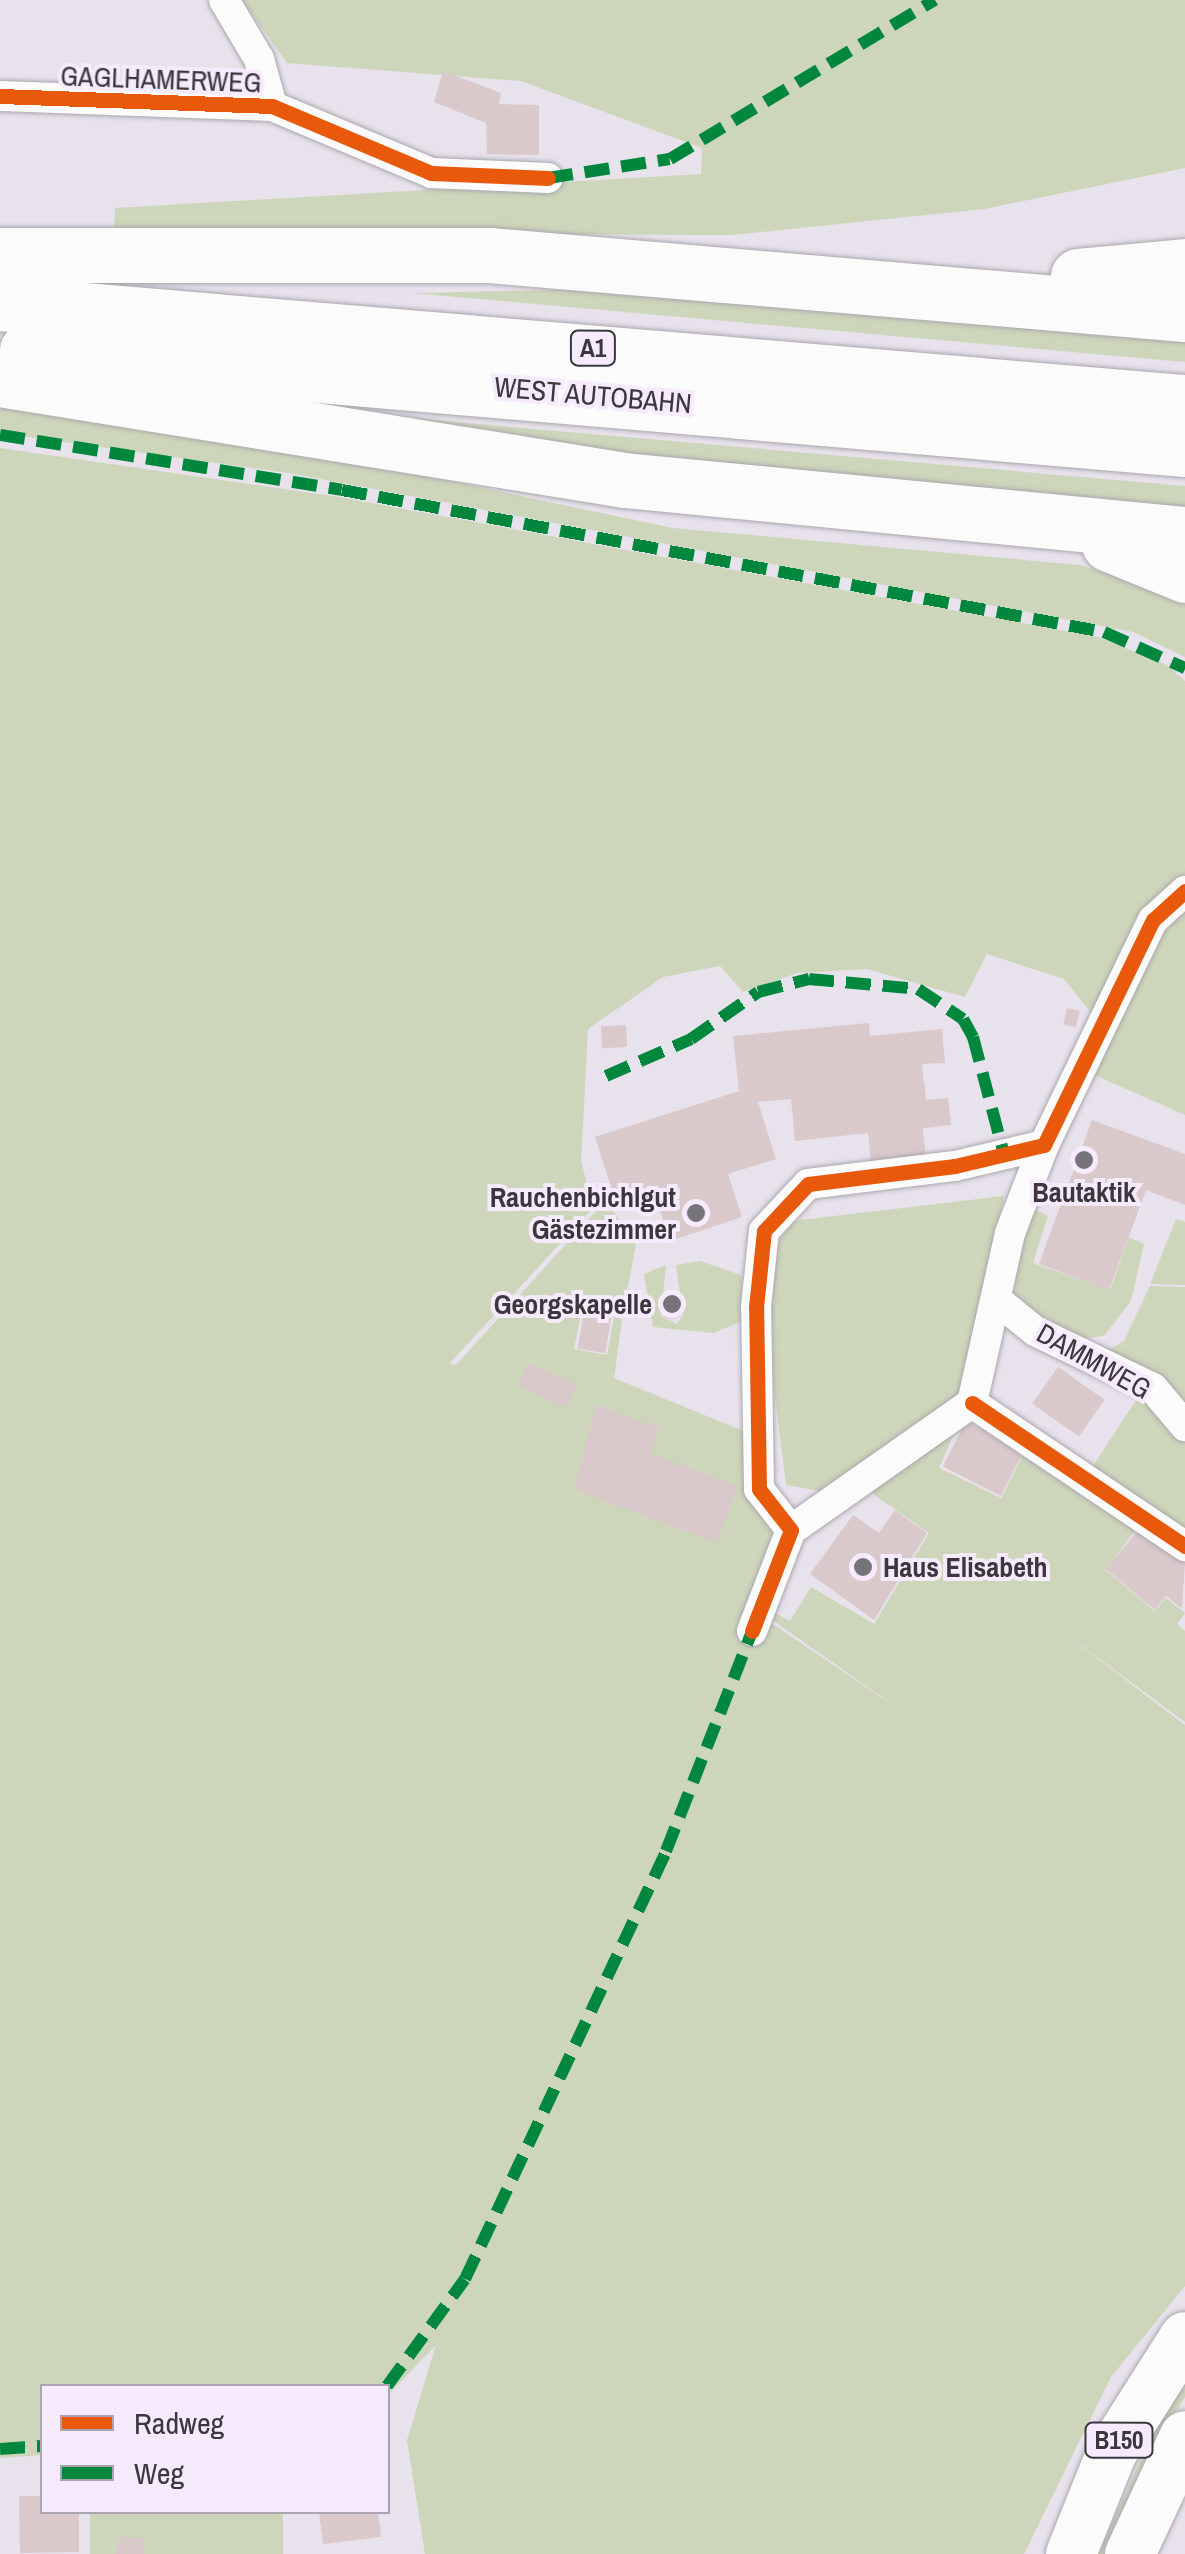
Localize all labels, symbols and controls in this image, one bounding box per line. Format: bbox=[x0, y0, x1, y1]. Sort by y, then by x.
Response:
street label: GAGLHAMERWEG bbox=[60, 59, 262, 99]
road number: A1 bbox=[568, 328, 618, 368]
street label: WEST AUTOBAHN bbox=[492, 370, 694, 420]
marker: Bautaktik bbox=[1073, 1149, 1095, 1171]
place label: Bautaktik bbox=[1032, 1175, 1136, 1209]
place label: Rauchenbichlgut Gästezimmer bbox=[490, 1180, 676, 1246]
marker: Rauchenbichlgut Gästezimmer bbox=[685, 1202, 707, 1224]
place label: Georgskapelle bbox=[494, 1287, 652, 1321]
marker: Georgskapelle bbox=[661, 1293, 683, 1315]
street label: DAMMWEG bbox=[1031, 1316, 1157, 1406]
place label: Haus Elisabeth bbox=[883, 1550, 1048, 1584]
marker: Haus Elisabeth bbox=[852, 1556, 874, 1578]
legend bbox=[40, 2384, 390, 2514]
text: Radweg bbox=[134, 2403, 224, 2443]
road number: B150 bbox=[1084, 2420, 1154, 2460]
text: Weg bbox=[134, 2453, 184, 2493]

